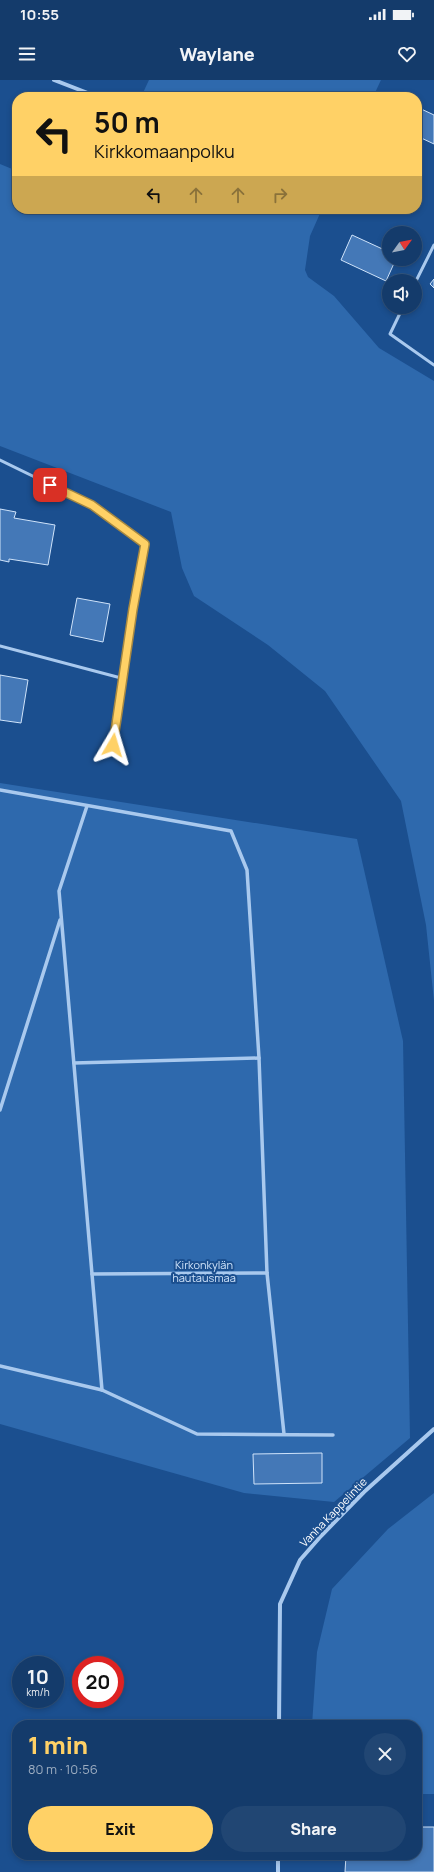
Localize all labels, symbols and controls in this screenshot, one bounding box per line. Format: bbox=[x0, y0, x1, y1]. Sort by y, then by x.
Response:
text: 10:55 bbox=[20, 4, 59, 25]
text: Waylane bbox=[179, 42, 255, 66]
icon: menu bbox=[16, 43, 38, 65]
icon: heart bbox=[396, 43, 418, 65]
text: 50 m bbox=[94, 103, 160, 141]
icon: left bbox=[28, 108, 80, 160]
text: Kirkkomaanpolku bbox=[94, 139, 235, 163]
icon: left bbox=[143, 184, 165, 206]
icon: ahead bbox=[185, 184, 207, 206]
icon: ahead bbox=[227, 184, 249, 206]
icon: right bbox=[269, 184, 291, 206]
north arrow bbox=[382, 226, 422, 266]
map controls bbox=[382, 226, 422, 314]
button: sound bbox=[382, 274, 422, 314]
pin bbox=[33, 468, 67, 502]
icon: arrive bbox=[39, 474, 61, 496]
position arrow bbox=[92, 724, 134, 766]
park label: Kirkonkylän hautausmaa bbox=[172, 1257, 236, 1285]
street label: Vanha Kappelintie bbox=[296, 1474, 370, 1550]
speed limit sign: 20 bbox=[72, 1656, 124, 1708]
text: 10 bbox=[27, 1663, 49, 1690]
text: km/h bbox=[26, 1685, 50, 1699]
text: 1 min bbox=[28, 1728, 88, 1761]
button: close bbox=[364, 1733, 406, 1775]
text: 80 m · 10:56 bbox=[28, 1760, 98, 1778]
button: Exit bbox=[28, 1806, 213, 1852]
button: Share bbox=[221, 1806, 406, 1852]

